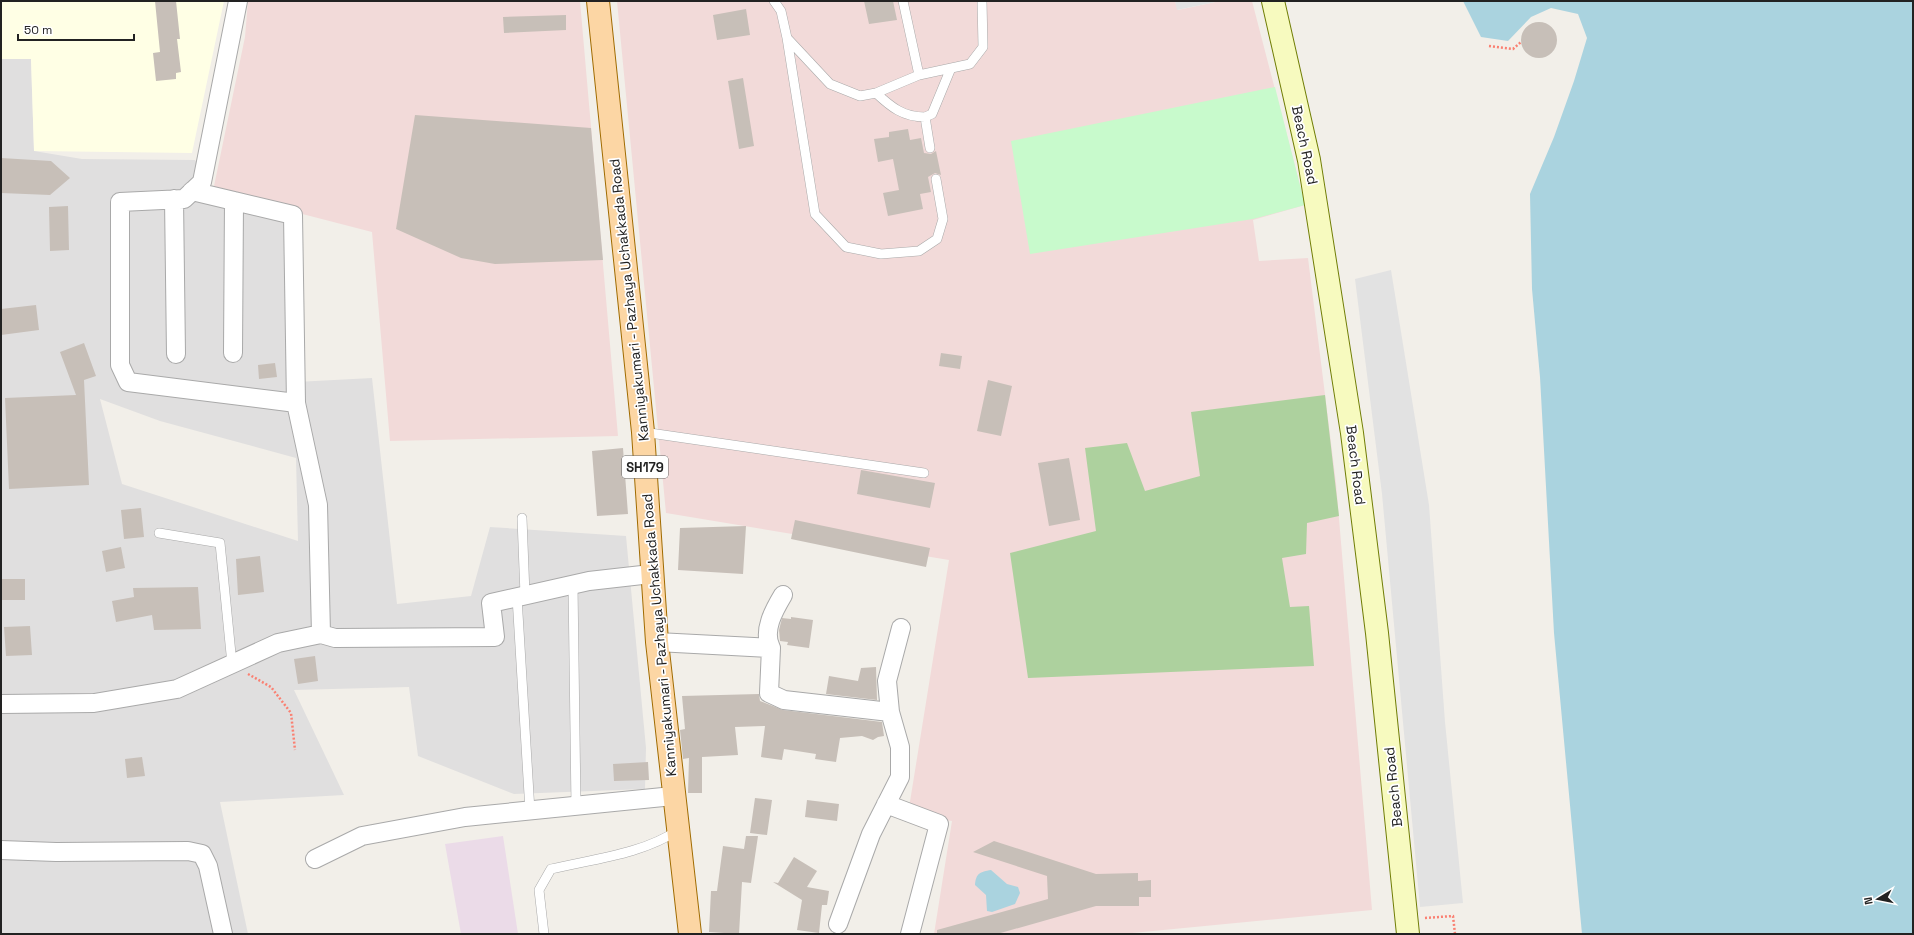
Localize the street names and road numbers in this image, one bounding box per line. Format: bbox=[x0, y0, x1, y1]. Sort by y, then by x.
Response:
street label: Beach Road bbox=[1288, 104, 1322, 186]
street label: Kanniyakumari - Pazhaya Uchakkada Road bbox=[605, 158, 653, 442]
street label: Beach Road bbox=[1342, 424, 1370, 506]
road number: SH179 bbox=[622, 456, 668, 478]
street label: Kanniyakumari - Pazhaya Uchakkada Road bbox=[638, 493, 680, 777]
street label: Beach Road bbox=[1380, 746, 1406, 828]

